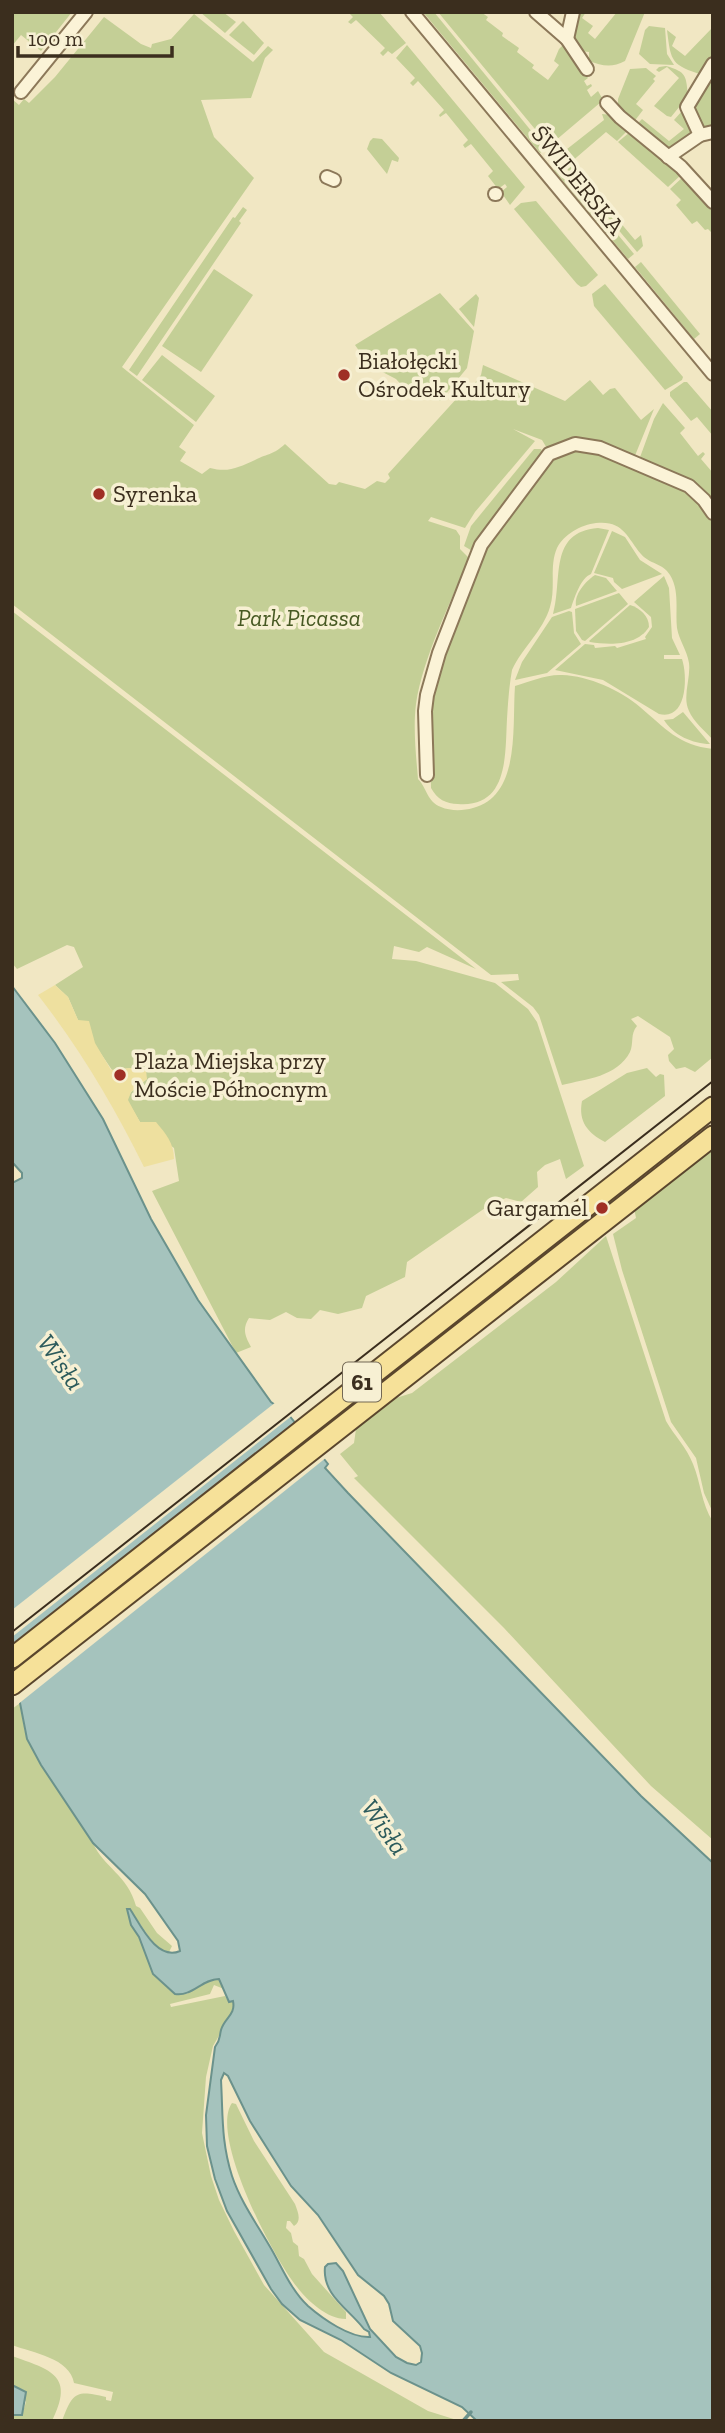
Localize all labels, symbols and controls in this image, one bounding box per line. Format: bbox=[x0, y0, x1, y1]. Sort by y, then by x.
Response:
scale bar bbox=[18, 14, 172, 58]
text: 100 m bbox=[28, 26, 83, 51]
street label: ŚWIDERSKA bbox=[526, 119, 632, 240]
place label: Białołęcki Ośrodek Kultury bbox=[358, 346, 531, 403]
marker: Białołęcki Ośrodek Kultury bbox=[336, 367, 352, 383]
place label: Syrenka bbox=[113, 479, 197, 508]
marker: Syrenka bbox=[91, 486, 107, 502]
park label: Park Picassa bbox=[237, 603, 361, 632]
place label: Plaża Miejska przy Moście Północnym bbox=[134, 1046, 328, 1103]
marker: Plaża Miejska przy Moście Północnym bbox=[112, 1067, 128, 1083]
place label: Gargamel bbox=[487, 1193, 588, 1222]
marker: Gargamel bbox=[594, 1200, 610, 1216]
water label: Wisła bbox=[30, 1328, 92, 1396]
road number: 61 bbox=[343, 1362, 381, 1401]
water label: Wisła bbox=[354, 1793, 416, 1861]

